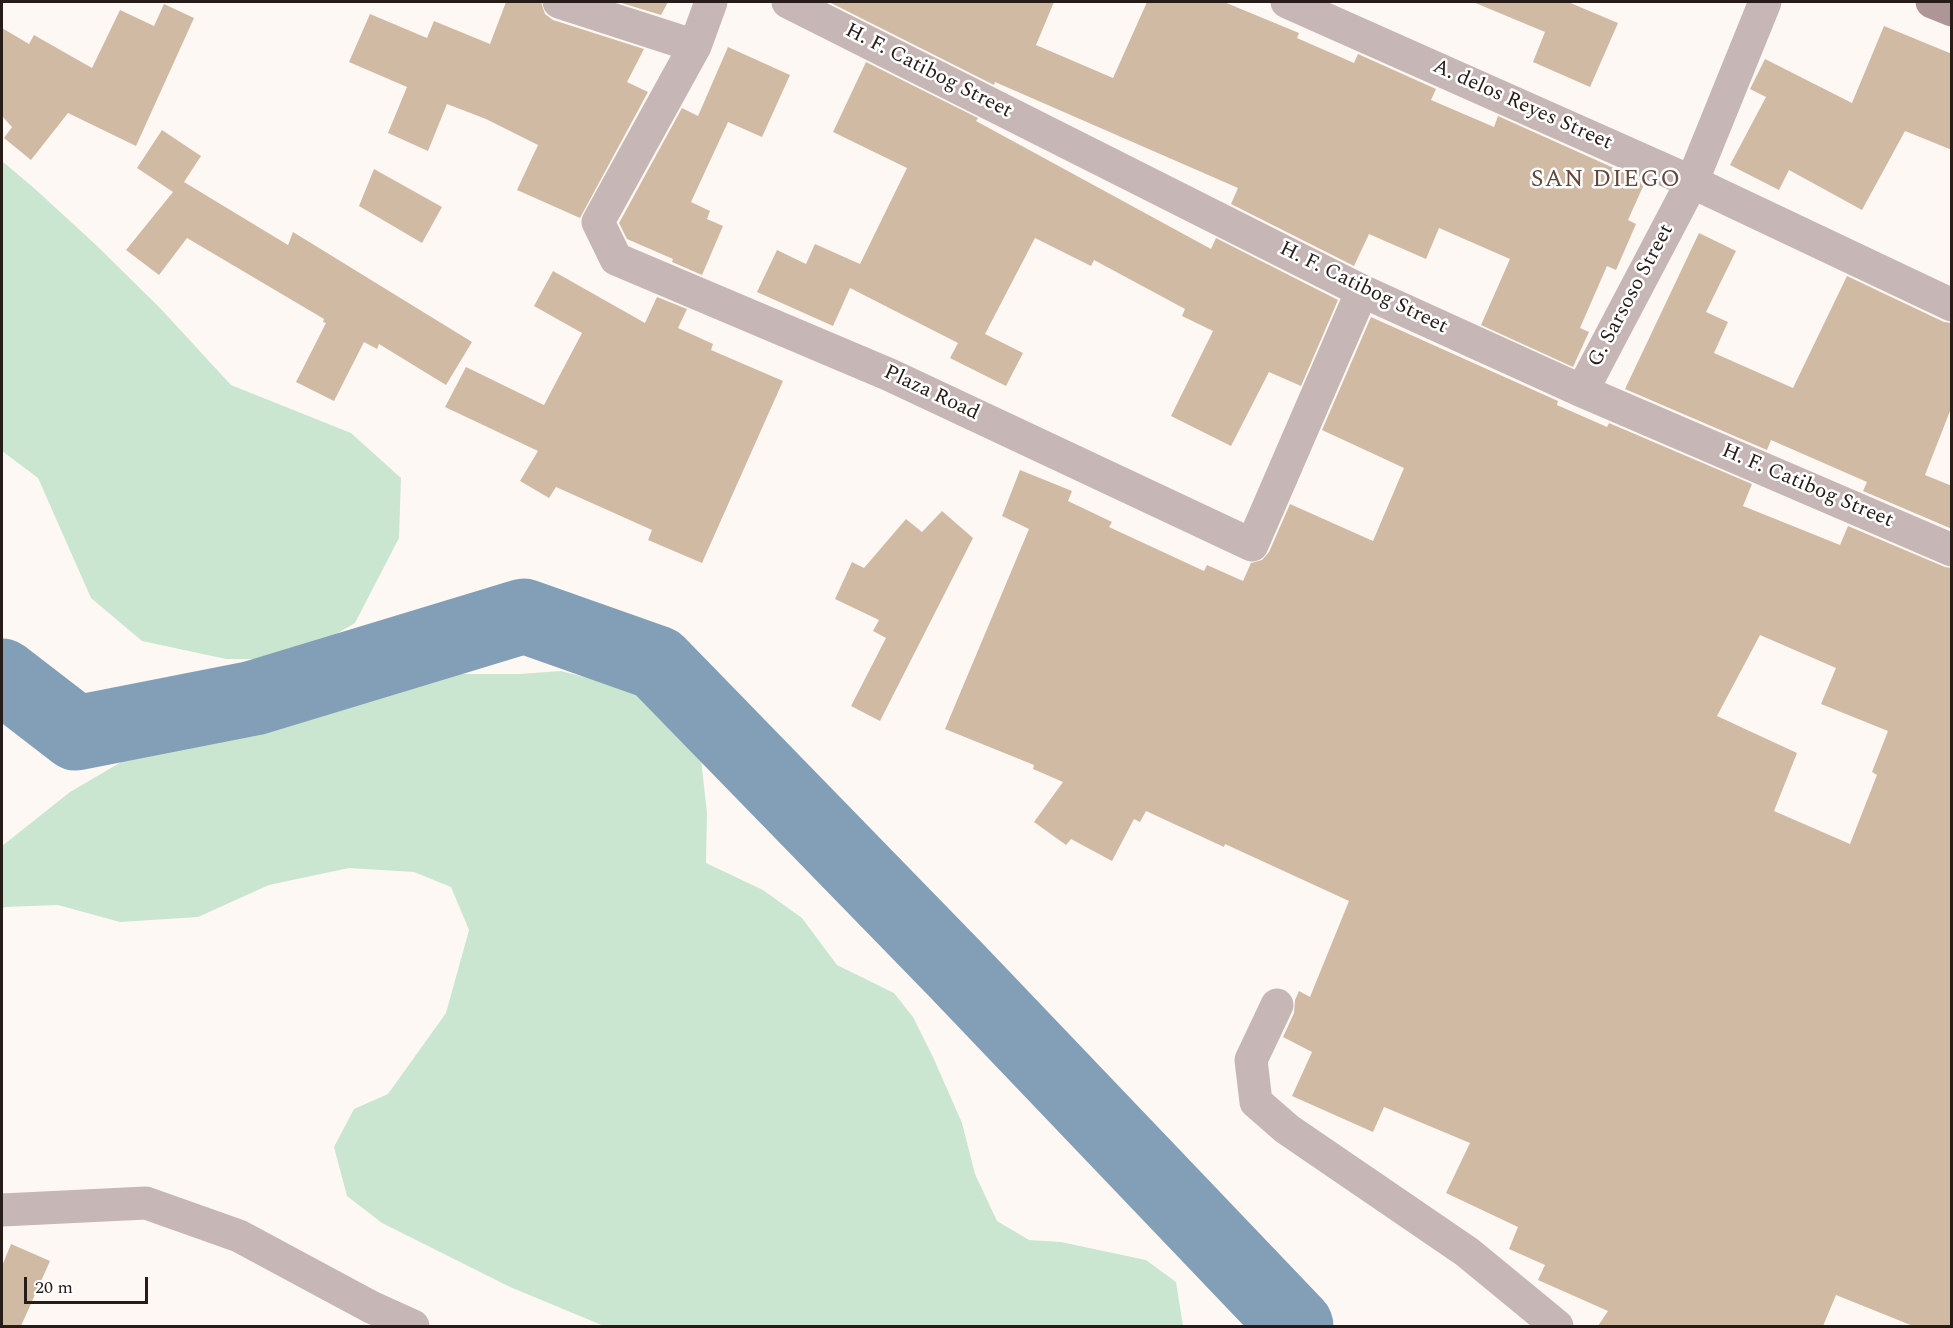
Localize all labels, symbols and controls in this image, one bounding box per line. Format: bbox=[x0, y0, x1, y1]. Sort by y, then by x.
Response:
street label: H. F. Catibog Street bbox=[840, 19, 1016, 125]
street label: A. delos Reyes Street bbox=[1428, 55, 1616, 157]
district label: SAN DIEGO bbox=[1531, 167, 1681, 195]
street label: G. Sarsoso Street bbox=[1584, 220, 1680, 372]
street label: H. F. Catibog Street bbox=[1275, 237, 1451, 341]
street label: Plaza Road bbox=[879, 361, 983, 427]
street label: H. F. Catibog Street bbox=[1717, 439, 1897, 535]
scale bar bbox=[27, 1265, 152, 1303]
text: 20 m bbox=[35, 1274, 73, 1301]

